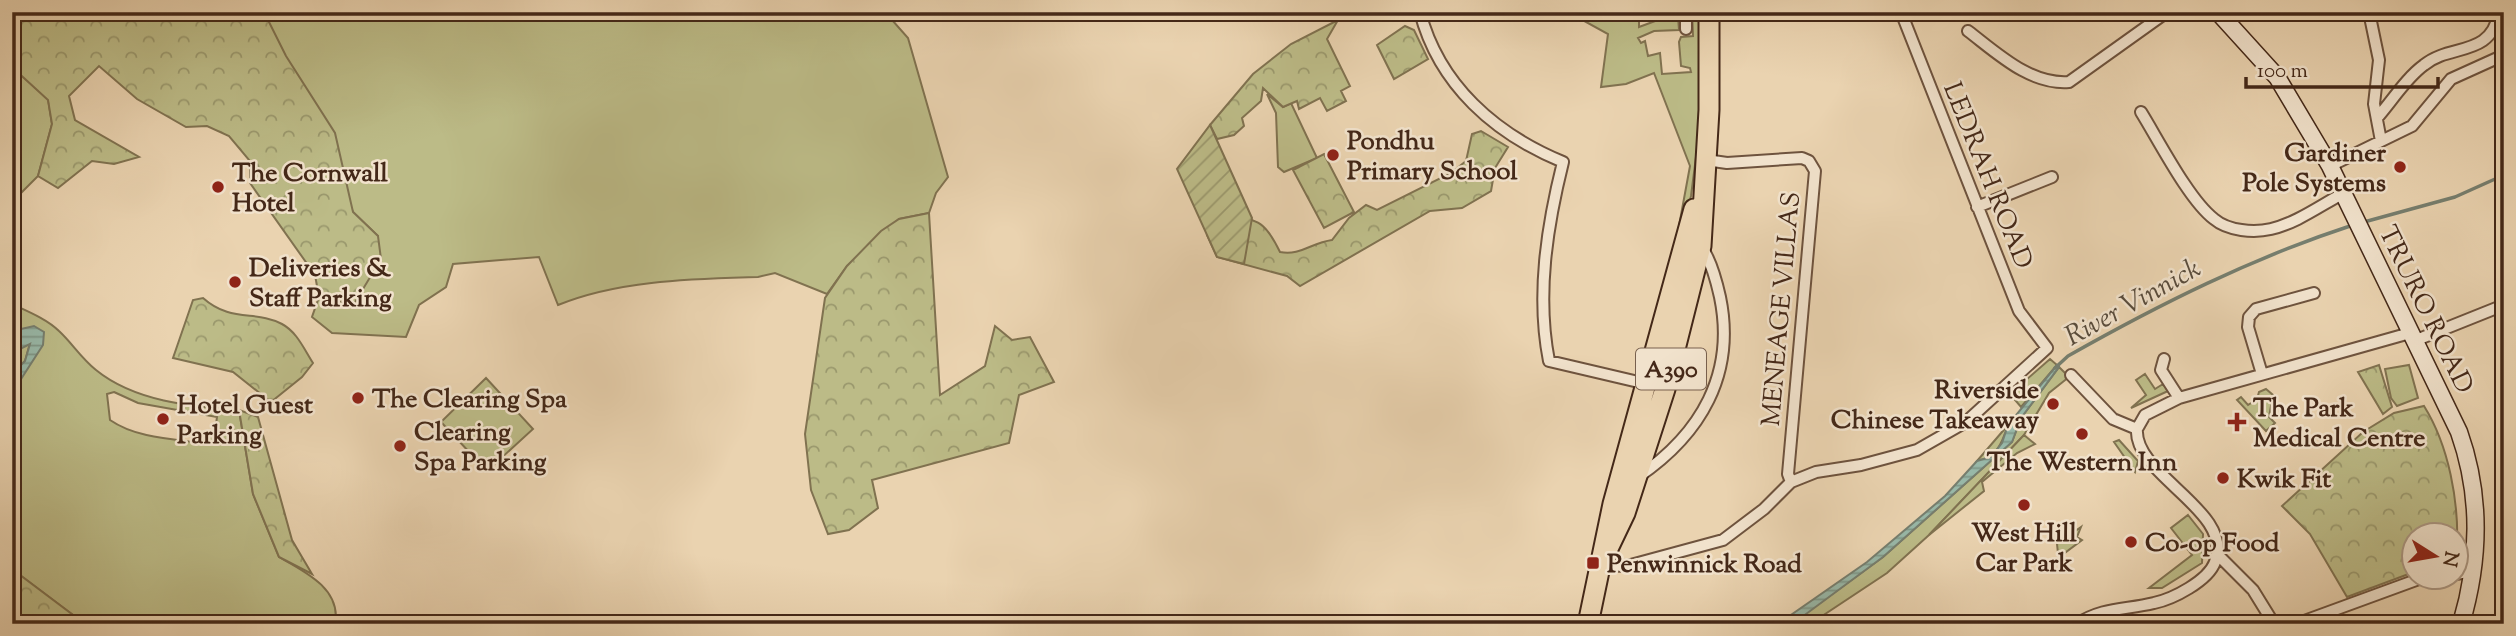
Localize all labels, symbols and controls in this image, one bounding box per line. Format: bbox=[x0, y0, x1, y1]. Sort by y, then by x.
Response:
scale bar bbox=[2246, 46, 2439, 90]
text: 100 m bbox=[2257, 57, 2308, 87]
street label: LEDRAH ROAD bbox=[1932, 77, 2041, 275]
place label: Pondhu Primary School bbox=[1347, 124, 1518, 191]
place label: Gardiner Pole Systems bbox=[2242, 136, 2386, 203]
marker: Pondhu Primary School bbox=[1325, 147, 1341, 163]
place label: The Cornwall Hotel bbox=[232, 156, 388, 223]
marker: Gardiner Pole Systems bbox=[2392, 159, 2408, 175]
marker: The Cornwall Hotel bbox=[210, 179, 226, 195]
street label: MENEAGE VILLAS bbox=[1754, 190, 1811, 428]
street label: TRURO ROAD bbox=[2368, 220, 2481, 400]
water label: River Vinnick bbox=[2058, 250, 2209, 357]
place label: Deliveries & Staff Parking bbox=[249, 251, 392, 318]
marker: Deliveries & Staff Parking bbox=[227, 274, 243, 290]
road number: A390 bbox=[1636, 348, 1706, 390]
place label: Riverside Chinese Takeaway bbox=[1831, 373, 2039, 440]
place label: The Clearing Spa bbox=[372, 382, 567, 419]
place label: Hotel Guest Parking bbox=[177, 388, 313, 455]
marker: The Clearing Spa bbox=[350, 390, 366, 406]
place label: The Park Medical Centre bbox=[2253, 391, 2425, 458]
marker: Riverside Chinese Takeaway bbox=[2045, 396, 2061, 412]
marker: Hotel Guest Parking bbox=[155, 411, 171, 427]
marker: The Park Medical Centre bbox=[2227, 412, 2247, 432]
place label: Clearing Spa Parking bbox=[414, 415, 547, 482]
marker: The Western Inn bbox=[2074, 426, 2090, 442]
marker: Clearing Spa Parking bbox=[392, 438, 408, 454]
place label: The Western Inn bbox=[1987, 445, 2178, 482]
place label: Kwik Fit bbox=[2237, 462, 2331, 499]
marker: Kwik Fit bbox=[2215, 470, 2231, 486]
marker: West Hill Car Park bbox=[2016, 497, 2032, 513]
place label: West Hill Car Park bbox=[1971, 516, 2078, 583]
north arrow bbox=[2400, 520, 2470, 590]
place label: Co-op Food bbox=[2145, 526, 2280, 563]
marker: Co-op Food bbox=[2123, 534, 2139, 550]
place label: Penwinnick Road bbox=[1607, 547, 1802, 584]
text: N bbox=[2435, 549, 2464, 569]
marker: Penwinnick Road bbox=[1585, 555, 1601, 571]

